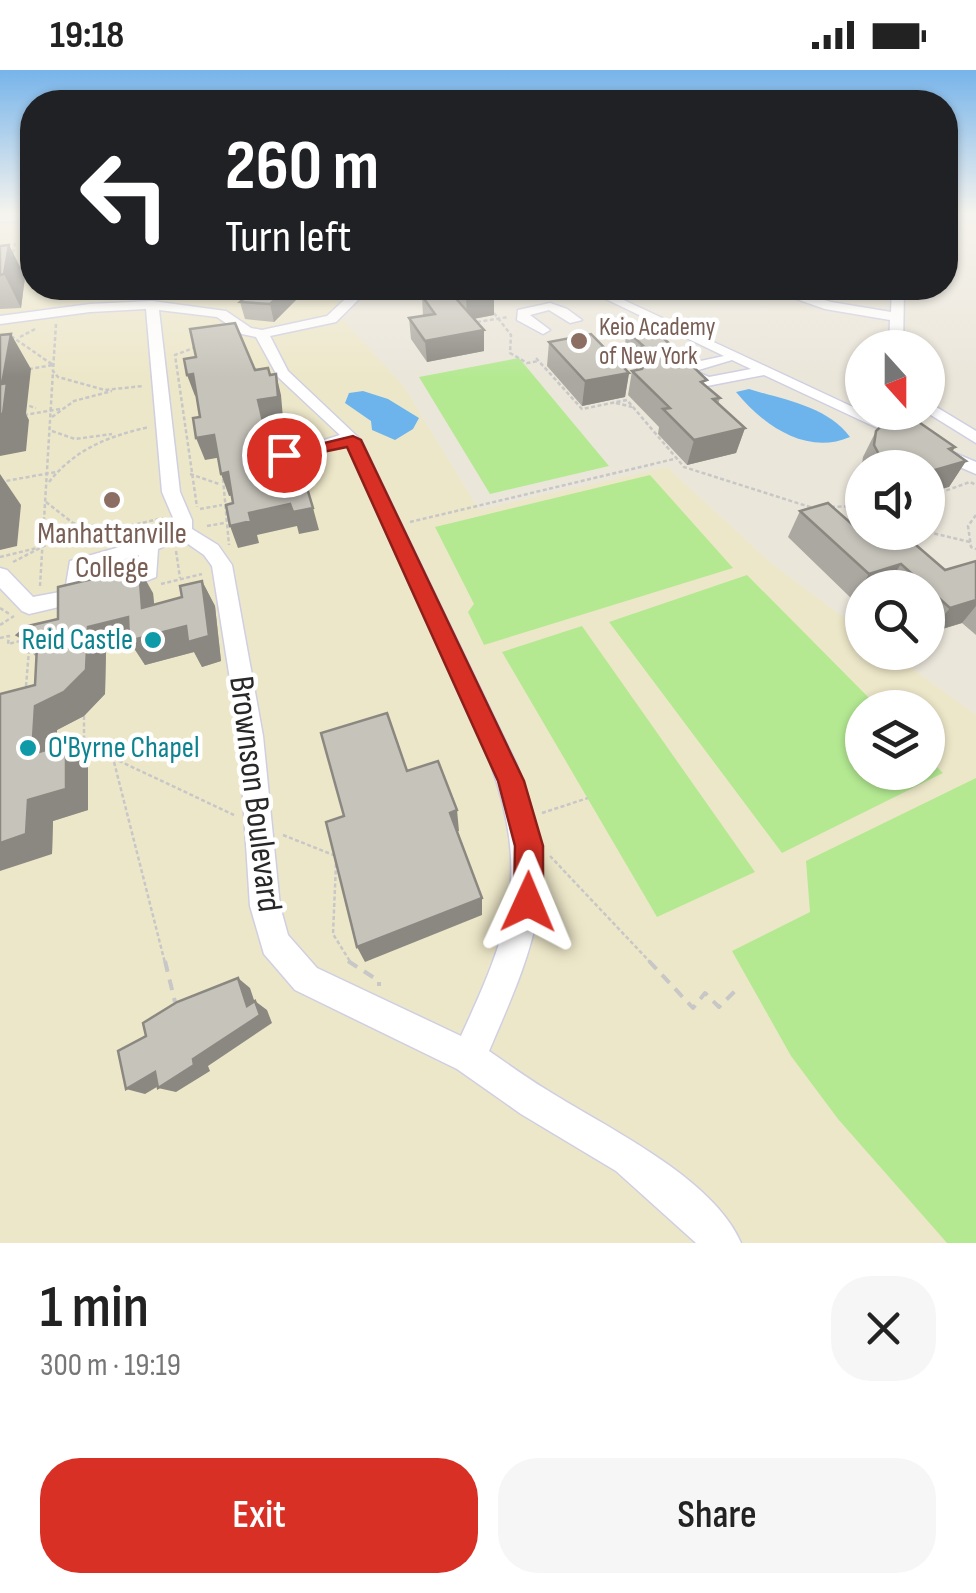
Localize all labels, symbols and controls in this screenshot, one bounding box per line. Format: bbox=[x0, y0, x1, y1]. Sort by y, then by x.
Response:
text: 19:18 bbox=[50, 13, 124, 58]
text: 260 m bbox=[225, 125, 379, 209]
icon: left bbox=[60, 130, 190, 260]
text: Turn left bbox=[225, 210, 351, 265]
place label: Keio Academy of New York bbox=[599, 312, 716, 372]
marker: Keio Academy of New York bbox=[568, 330, 590, 352]
north arrow bbox=[845, 330, 945, 430]
map controls bbox=[845, 330, 945, 790]
pin bbox=[242, 413, 327, 498]
icon: arrive bbox=[257, 428, 312, 483]
button: sound bbox=[845, 450, 945, 550]
marker: Manhattanville College bbox=[101, 489, 123, 511]
place label: Manhattanville College bbox=[37, 516, 187, 586]
button: search bbox=[845, 570, 945, 670]
place label: Reid Castle bbox=[21, 622, 133, 658]
marker: Reid Castle bbox=[142, 629, 164, 651]
street label: Brownson Boulevard bbox=[219, 674, 291, 914]
button: layers bbox=[845, 690, 945, 790]
place label: O'Byrne Chapel bbox=[48, 730, 199, 766]
marker: O'Byrne Chapel bbox=[17, 737, 39, 759]
position arrow bbox=[476, 850, 580, 954]
text: 1 min bbox=[40, 1272, 149, 1344]
button: close bbox=[831, 1276, 936, 1381]
text: 300 m · 19:19 bbox=[40, 1346, 181, 1385]
button: Exit bbox=[40, 1458, 478, 1573]
button: Share bbox=[498, 1458, 936, 1573]

